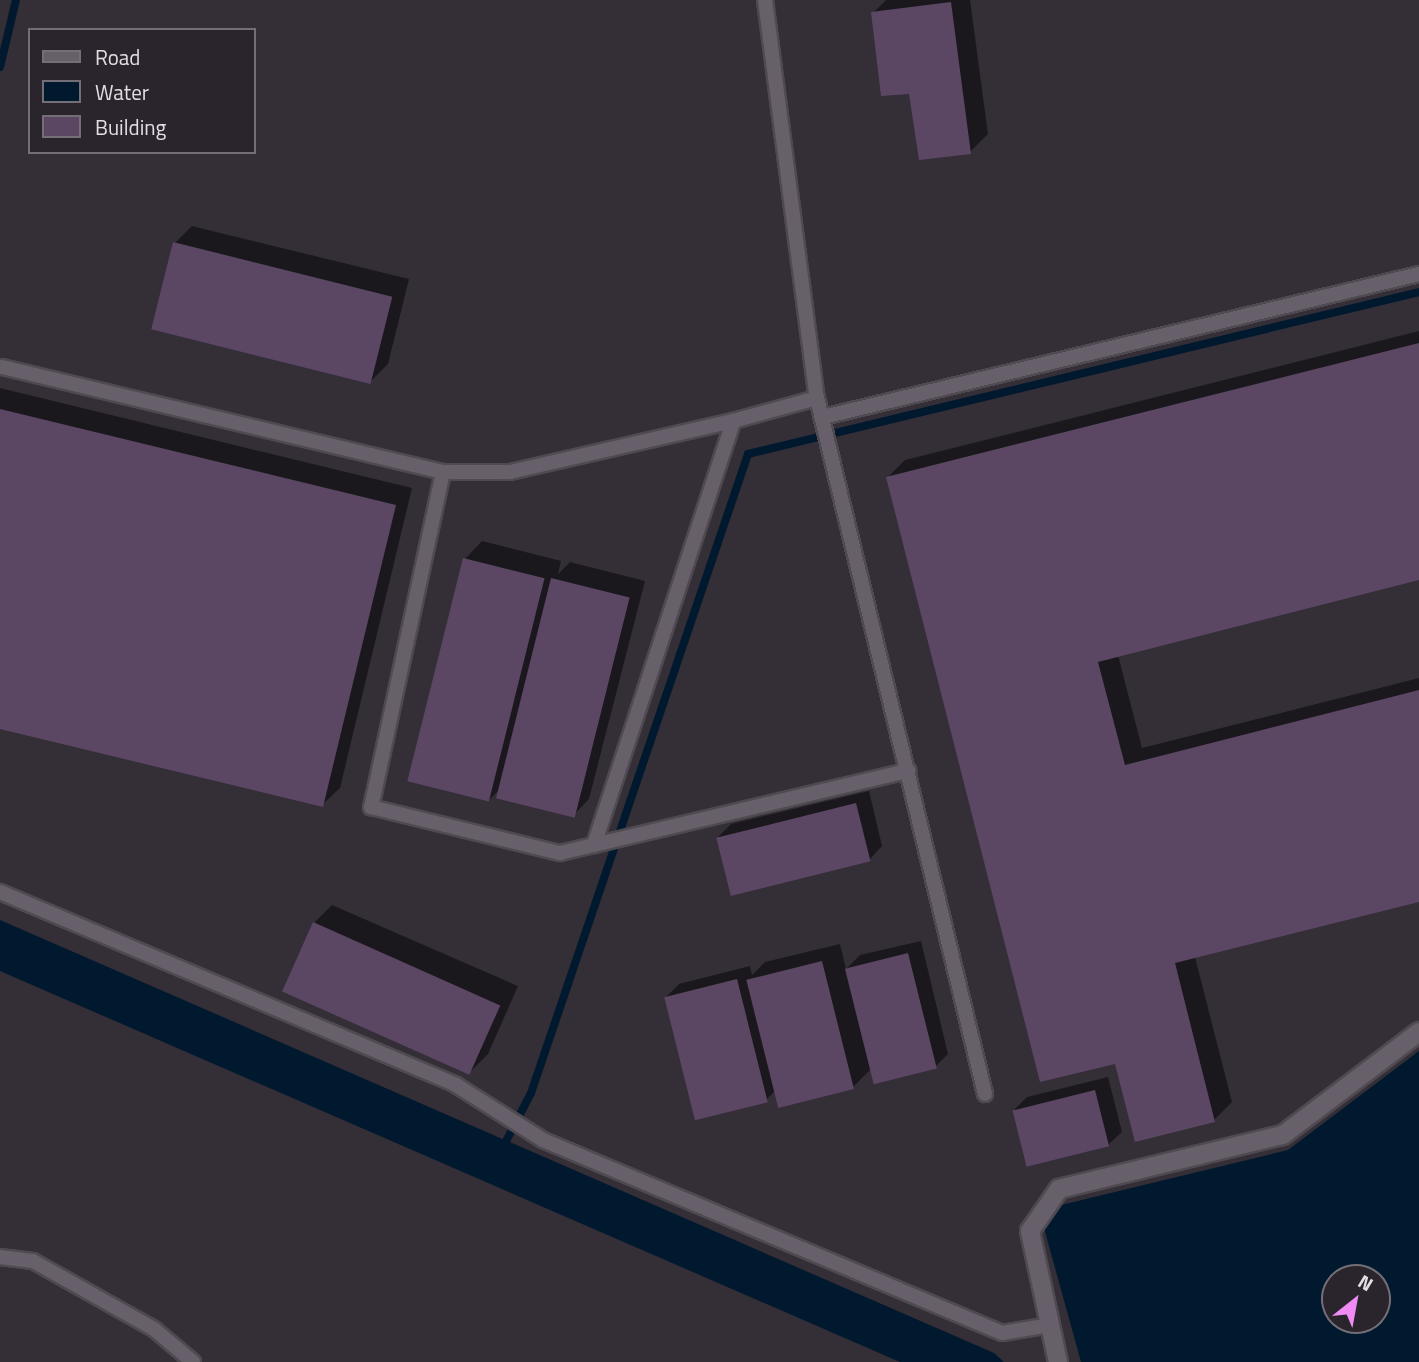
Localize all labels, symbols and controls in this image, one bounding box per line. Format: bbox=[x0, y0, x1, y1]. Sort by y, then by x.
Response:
legend bbox=[28, 28, 256, 154]
text: Road bbox=[95, 41, 140, 73]
text: Water bbox=[95, 76, 149, 108]
text: Building bbox=[95, 111, 166, 143]
north arrow bbox=[1321, 1264, 1391, 1334]
text: N bbox=[1353, 1266, 1379, 1298]

